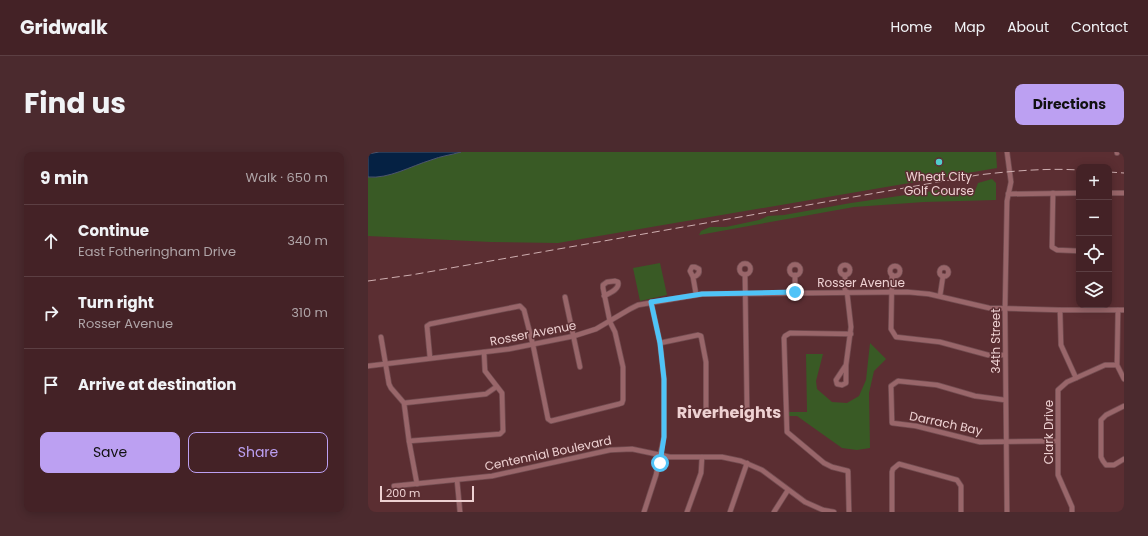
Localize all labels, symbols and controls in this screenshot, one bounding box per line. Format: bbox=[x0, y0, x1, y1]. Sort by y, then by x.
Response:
text: Gridwalk bbox=[20, 14, 108, 41]
text: Home bbox=[890, 17, 932, 37]
text: Map bbox=[954, 17, 985, 37]
text: About bbox=[1007, 17, 1049, 37]
text: Contact bbox=[1071, 17, 1128, 37]
text: Find us bbox=[24, 84, 126, 123]
button: Directions bbox=[1015, 84, 1124, 125]
marker: Wheat City Golf Course bbox=[934, 157, 944, 167]
map controls bbox=[1076, 164, 1112, 308]
button: + bbox=[1076, 164, 1112, 200]
text: 9 min bbox=[40, 166, 89, 190]
text: Walk · 650 m bbox=[245, 168, 328, 187]
place label: Wheat City Golf Course bbox=[904, 168, 974, 199]
button: − bbox=[1076, 200, 1112, 236]
text: Continue bbox=[78, 220, 149, 241]
icon: ahead bbox=[40, 230, 62, 252]
text: 340 m bbox=[287, 231, 328, 250]
button: locate bbox=[1076, 236, 1112, 272]
text: East Fotheringham Drive bbox=[78, 242, 236, 261]
button: layers bbox=[1076, 272, 1112, 308]
street label: Rosser Avenue bbox=[817, 274, 905, 291]
route end bbox=[786, 283, 804, 301]
text: Turn right bbox=[78, 292, 154, 313]
icon: right bbox=[40, 302, 62, 324]
text: 310 m bbox=[291, 303, 328, 322]
street label: 34th Street bbox=[987, 308, 1004, 374]
text: Rosser Avenue bbox=[78, 314, 173, 333]
street label: Rosser Avenue bbox=[488, 316, 578, 350]
icon: arrive bbox=[40, 374, 62, 396]
text: Arrive at destination bbox=[78, 374, 236, 395]
street label: Clark Drive bbox=[1040, 400, 1057, 464]
district label: Riverheights bbox=[677, 401, 781, 424]
street label: Darrach Bay bbox=[908, 407, 984, 439]
street label: Centennial Boulevard bbox=[483, 431, 613, 475]
button: Save bbox=[40, 432, 180, 473]
button: Share bbox=[188, 432, 328, 473]
route start bbox=[651, 454, 669, 472]
scale bar bbox=[380, 484, 474, 503]
text: 200 m bbox=[386, 485, 420, 501]

